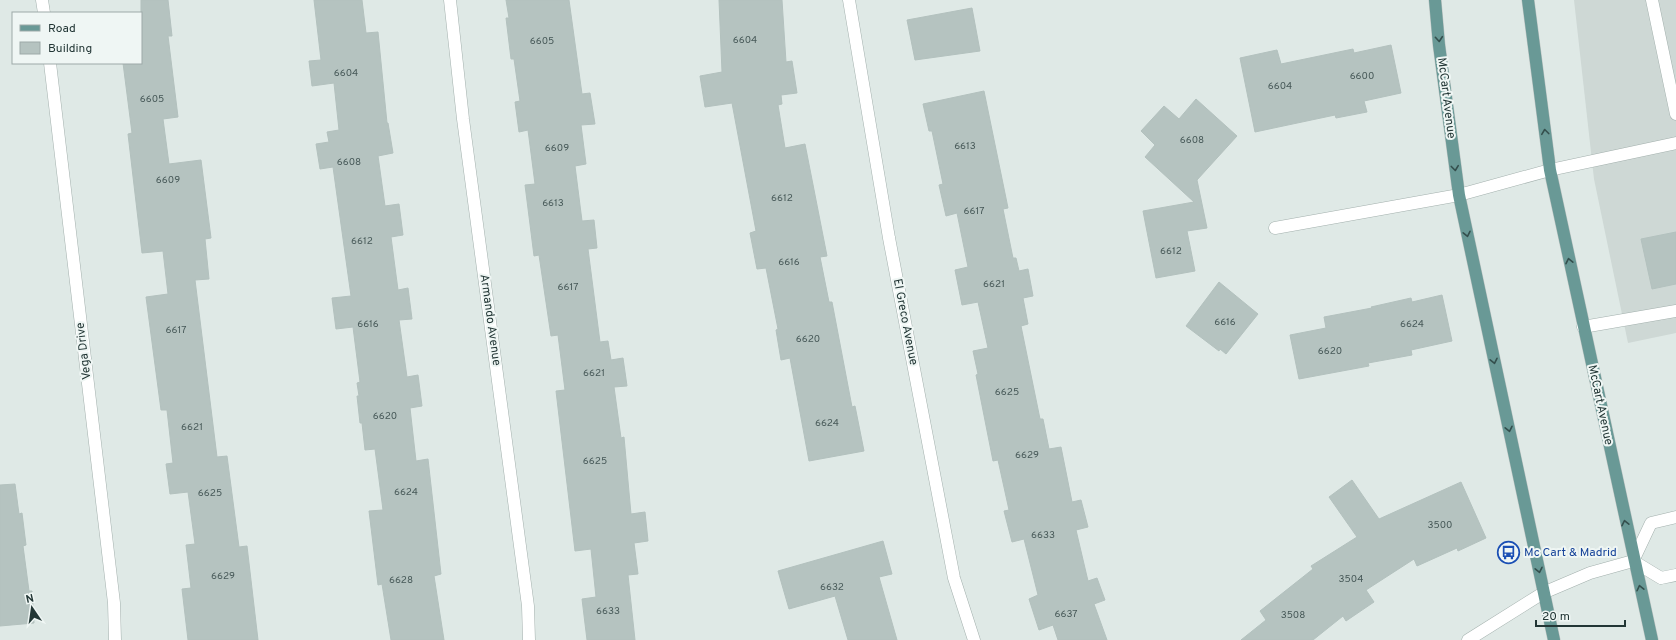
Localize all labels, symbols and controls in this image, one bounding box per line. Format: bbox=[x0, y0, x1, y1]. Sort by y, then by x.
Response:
legend bbox=[12, 12, 142, 64]
text: Road bbox=[48, 21, 76, 37]
house number: 6604 bbox=[733, 34, 757, 47]
house number: 6605 bbox=[530, 35, 554, 48]
one-way arrow bbox=[1434, 36, 1443, 42]
text: Building bbox=[48, 41, 92, 57]
street label: McCart Avenue bbox=[1433, 57, 1459, 139]
house number: 6604 bbox=[334, 67, 358, 80]
house number: 6600 bbox=[1350, 70, 1374, 83]
house number: 6604 bbox=[1268, 80, 1292, 93]
house number: 6605 bbox=[140, 93, 164, 106]
one-way arrow bbox=[1541, 129, 1550, 135]
house number: 6608 bbox=[1180, 134, 1204, 147]
house number: 6613 bbox=[954, 140, 976, 153]
house number: 6609 bbox=[545, 142, 569, 155]
house number: 6608 bbox=[337, 156, 361, 169]
one-way arrow bbox=[1450, 165, 1459, 171]
house number: 6609 bbox=[156, 174, 180, 187]
house number: 6612 bbox=[771, 192, 793, 205]
house number: 6613 bbox=[542, 197, 564, 210]
house number: 6617 bbox=[964, 205, 984, 218]
one-way arrow bbox=[1462, 230, 1471, 237]
house number: 6612 bbox=[351, 235, 373, 248]
house number: 6612 bbox=[1160, 245, 1182, 258]
house number: 6616 bbox=[778, 256, 800, 269]
one-way arrow bbox=[1566, 258, 1574, 264]
street label: Armando Avenue bbox=[476, 273, 504, 367]
street label: El Greco Avenue bbox=[889, 277, 921, 367]
house number: 6621 bbox=[983, 278, 1005, 291]
house number: 6617 bbox=[558, 281, 578, 294]
house number: 6616 bbox=[1214, 316, 1236, 329]
house number: 6616 bbox=[357, 318, 379, 331]
house number: 6624 bbox=[1400, 318, 1424, 331]
street label: Vega Drive bbox=[73, 321, 95, 381]
house number: 6617 bbox=[166, 324, 186, 337]
house number: 6620 bbox=[796, 333, 820, 346]
house number: 6620 bbox=[1318, 345, 1342, 358]
one-way arrow bbox=[1490, 358, 1498, 364]
street label: McCart Avenue bbox=[1584, 363, 1616, 447]
house number: 6621 bbox=[583, 367, 605, 380]
house number: 6625 bbox=[995, 386, 1019, 399]
house number: 6620 bbox=[373, 410, 397, 423]
house number: 6624 bbox=[815, 417, 839, 430]
house number: 6621 bbox=[181, 421, 203, 434]
one-way arrow bbox=[1504, 426, 1512, 432]
house number: 6629 bbox=[1015, 449, 1039, 462]
house number: 6625 bbox=[583, 455, 607, 468]
house number: 6624 bbox=[394, 486, 418, 499]
house number: 6625 bbox=[198, 487, 222, 500]
house number: 3500 bbox=[1428, 519, 1452, 532]
one-way arrow bbox=[1622, 520, 1630, 526]
house number: 6633 bbox=[1031, 529, 1055, 542]
bus stop icon: Mc Cart & Madrid bbox=[1496, 540, 1522, 566]
place label: Mc Cart & Madrid bbox=[1524, 545, 1617, 561]
one-way arrow bbox=[1534, 567, 1542, 573]
house number: 6629 bbox=[211, 570, 235, 583]
house number: 3504 bbox=[1339, 573, 1363, 586]
house number: 6628 bbox=[389, 574, 413, 587]
house number: 6632 bbox=[820, 581, 844, 594]
one-way arrow bbox=[1636, 585, 1644, 592]
north arrow bbox=[12, 588, 52, 628]
text: N bbox=[25, 592, 35, 607]
scale bar bbox=[1536, 602, 1625, 628]
house number: 6633 bbox=[596, 605, 620, 618]
house number: 6637 bbox=[1054, 608, 1078, 621]
house number: 3508 bbox=[1281, 609, 1305, 622]
text: 20 m bbox=[1542, 609, 1570, 625]

